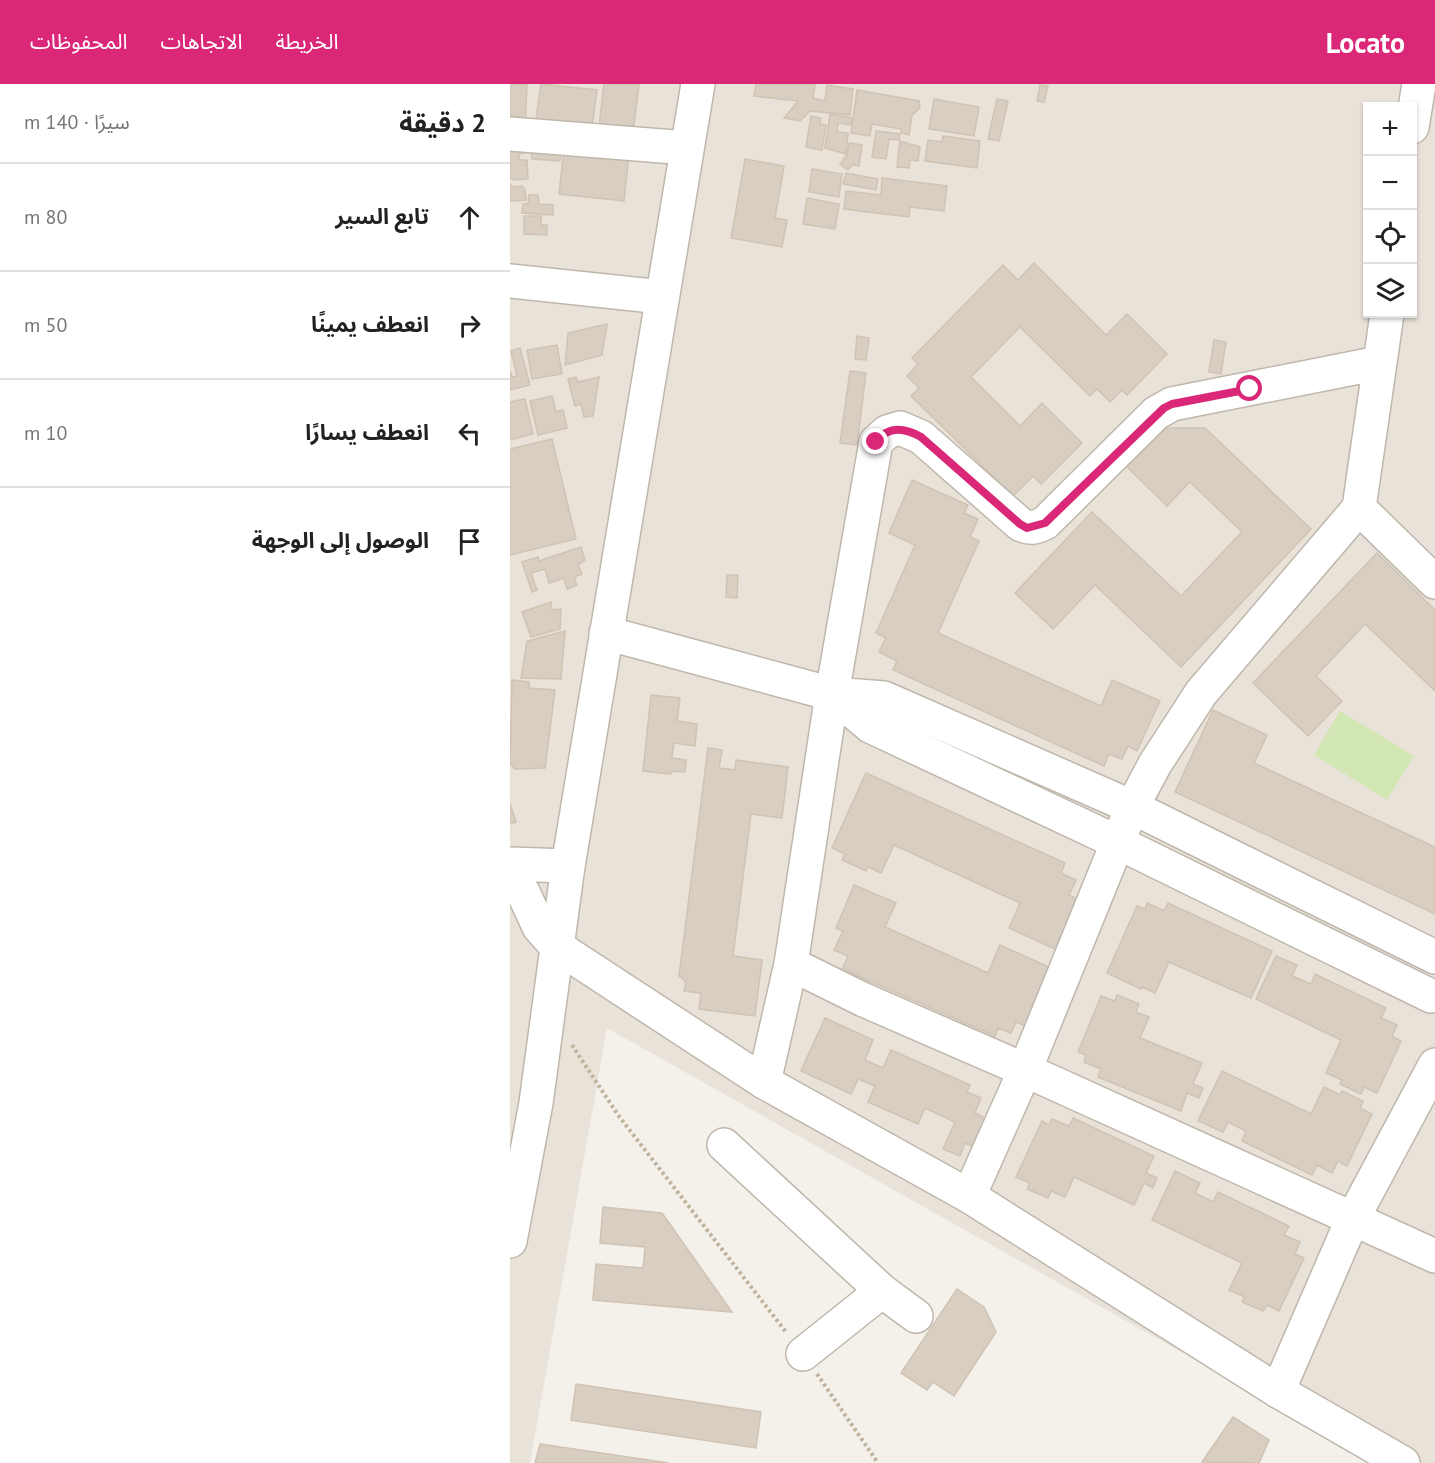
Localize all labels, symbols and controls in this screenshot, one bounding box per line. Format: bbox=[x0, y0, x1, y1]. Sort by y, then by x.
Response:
text: Locato bbox=[1326, 24, 1405, 61]
text: المحفوظات bbox=[30, 28, 127, 55]
text: الاتجاهات bbox=[160, 28, 242, 55]
text: الخريطة bbox=[275, 28, 338, 55]
map controls bbox=[1363, 102, 1417, 318]
button: + bbox=[1363, 102, 1417, 156]
text: 2 دقيقة bbox=[399, 106, 486, 139]
text: سيرًا · 140 m bbox=[24, 109, 130, 135]
button: − bbox=[1363, 156, 1417, 210]
icon: ahead bbox=[453, 201, 486, 234]
text: تابع السير bbox=[335, 202, 429, 230]
text: 80 m bbox=[24, 204, 67, 230]
button: locate bbox=[1363, 210, 1417, 264]
button: layers bbox=[1363, 264, 1417, 318]
icon: right bbox=[453, 309, 486, 342]
text: انعطف يمينًا bbox=[311, 310, 429, 338]
text: 50 m bbox=[24, 312, 67, 338]
route start bbox=[1236, 375, 1262, 401]
icon: left bbox=[453, 417, 486, 450]
text: انعطف يسارًا bbox=[305, 418, 429, 446]
text: 10 m bbox=[24, 420, 67, 446]
route end bbox=[862, 428, 888, 454]
icon: arrive bbox=[453, 525, 486, 558]
text: الوصول إلى الوجهة bbox=[252, 526, 429, 554]

